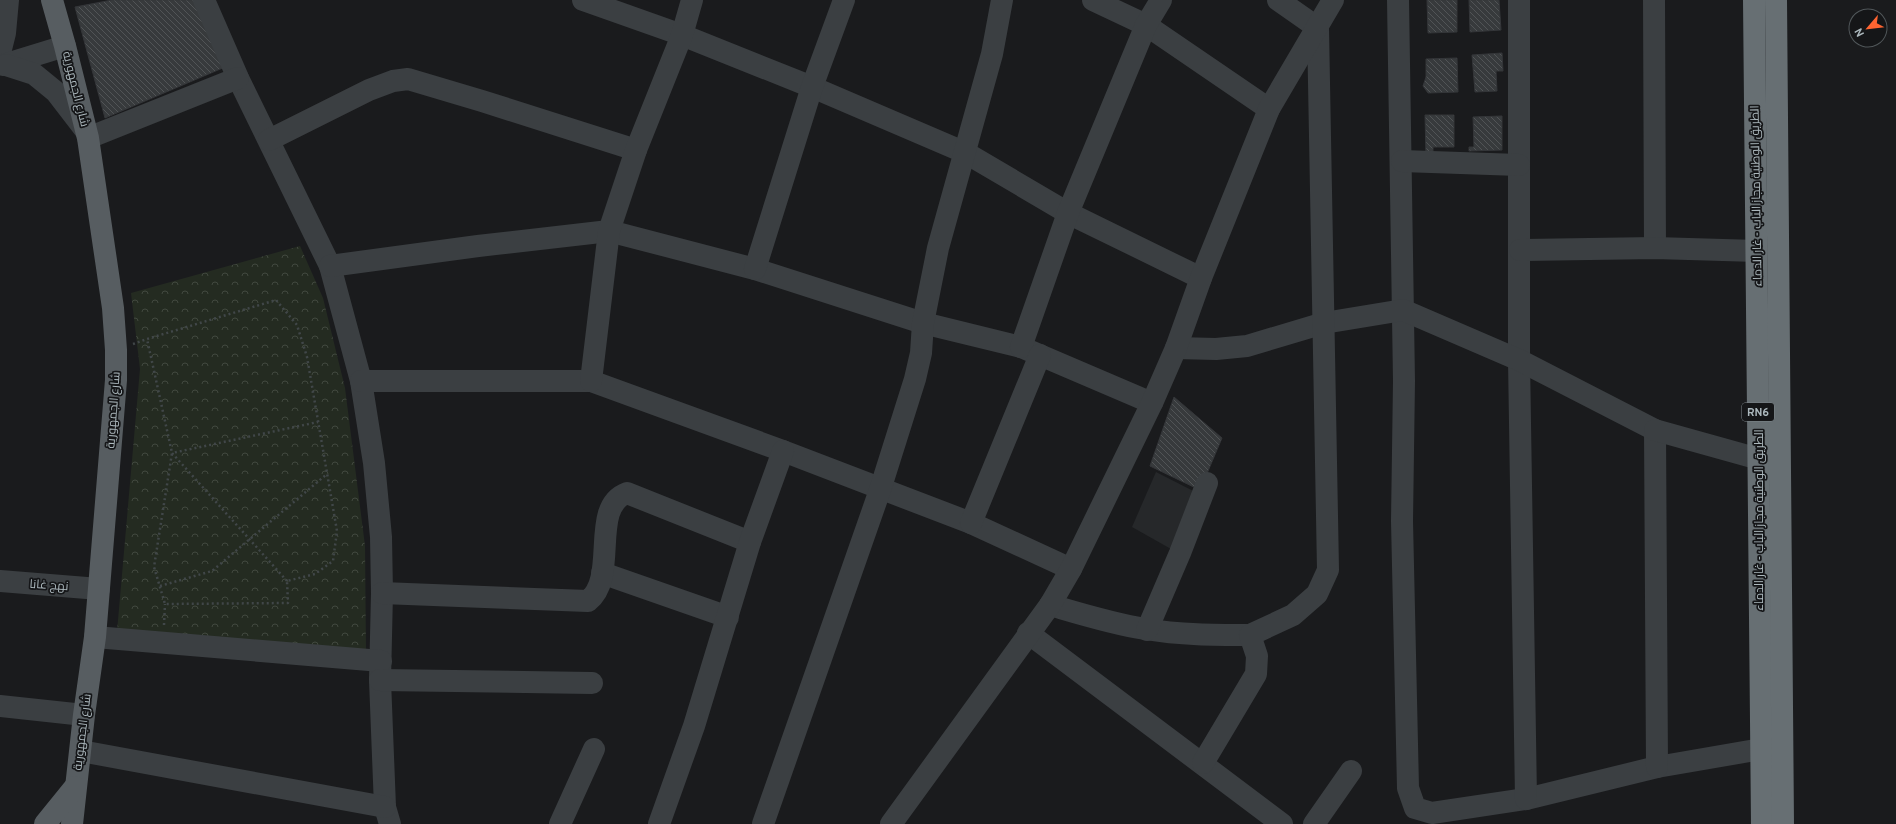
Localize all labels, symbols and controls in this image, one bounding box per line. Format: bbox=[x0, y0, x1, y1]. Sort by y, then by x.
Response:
north arrow bbox=[1848, 8, 1888, 48]
text: N bbox=[1852, 25, 1868, 39]
street label: شارع الجمهورية bbox=[58, 50, 92, 129]
street label: الطريق الوطنية مجاز الباب - غار الدماء bbox=[1747, 105, 1767, 287]
street label: شارع الجمهورية bbox=[103, 371, 125, 449]
road number: RN6 bbox=[1742, 403, 1774, 421]
street label: الطريق الوطنية مجاز الباب - غار الدماء bbox=[1752, 429, 1768, 611]
street label: نهج غانا bbox=[29, 577, 69, 595]
street label: شارع الجمهورية bbox=[70, 693, 96, 771]

